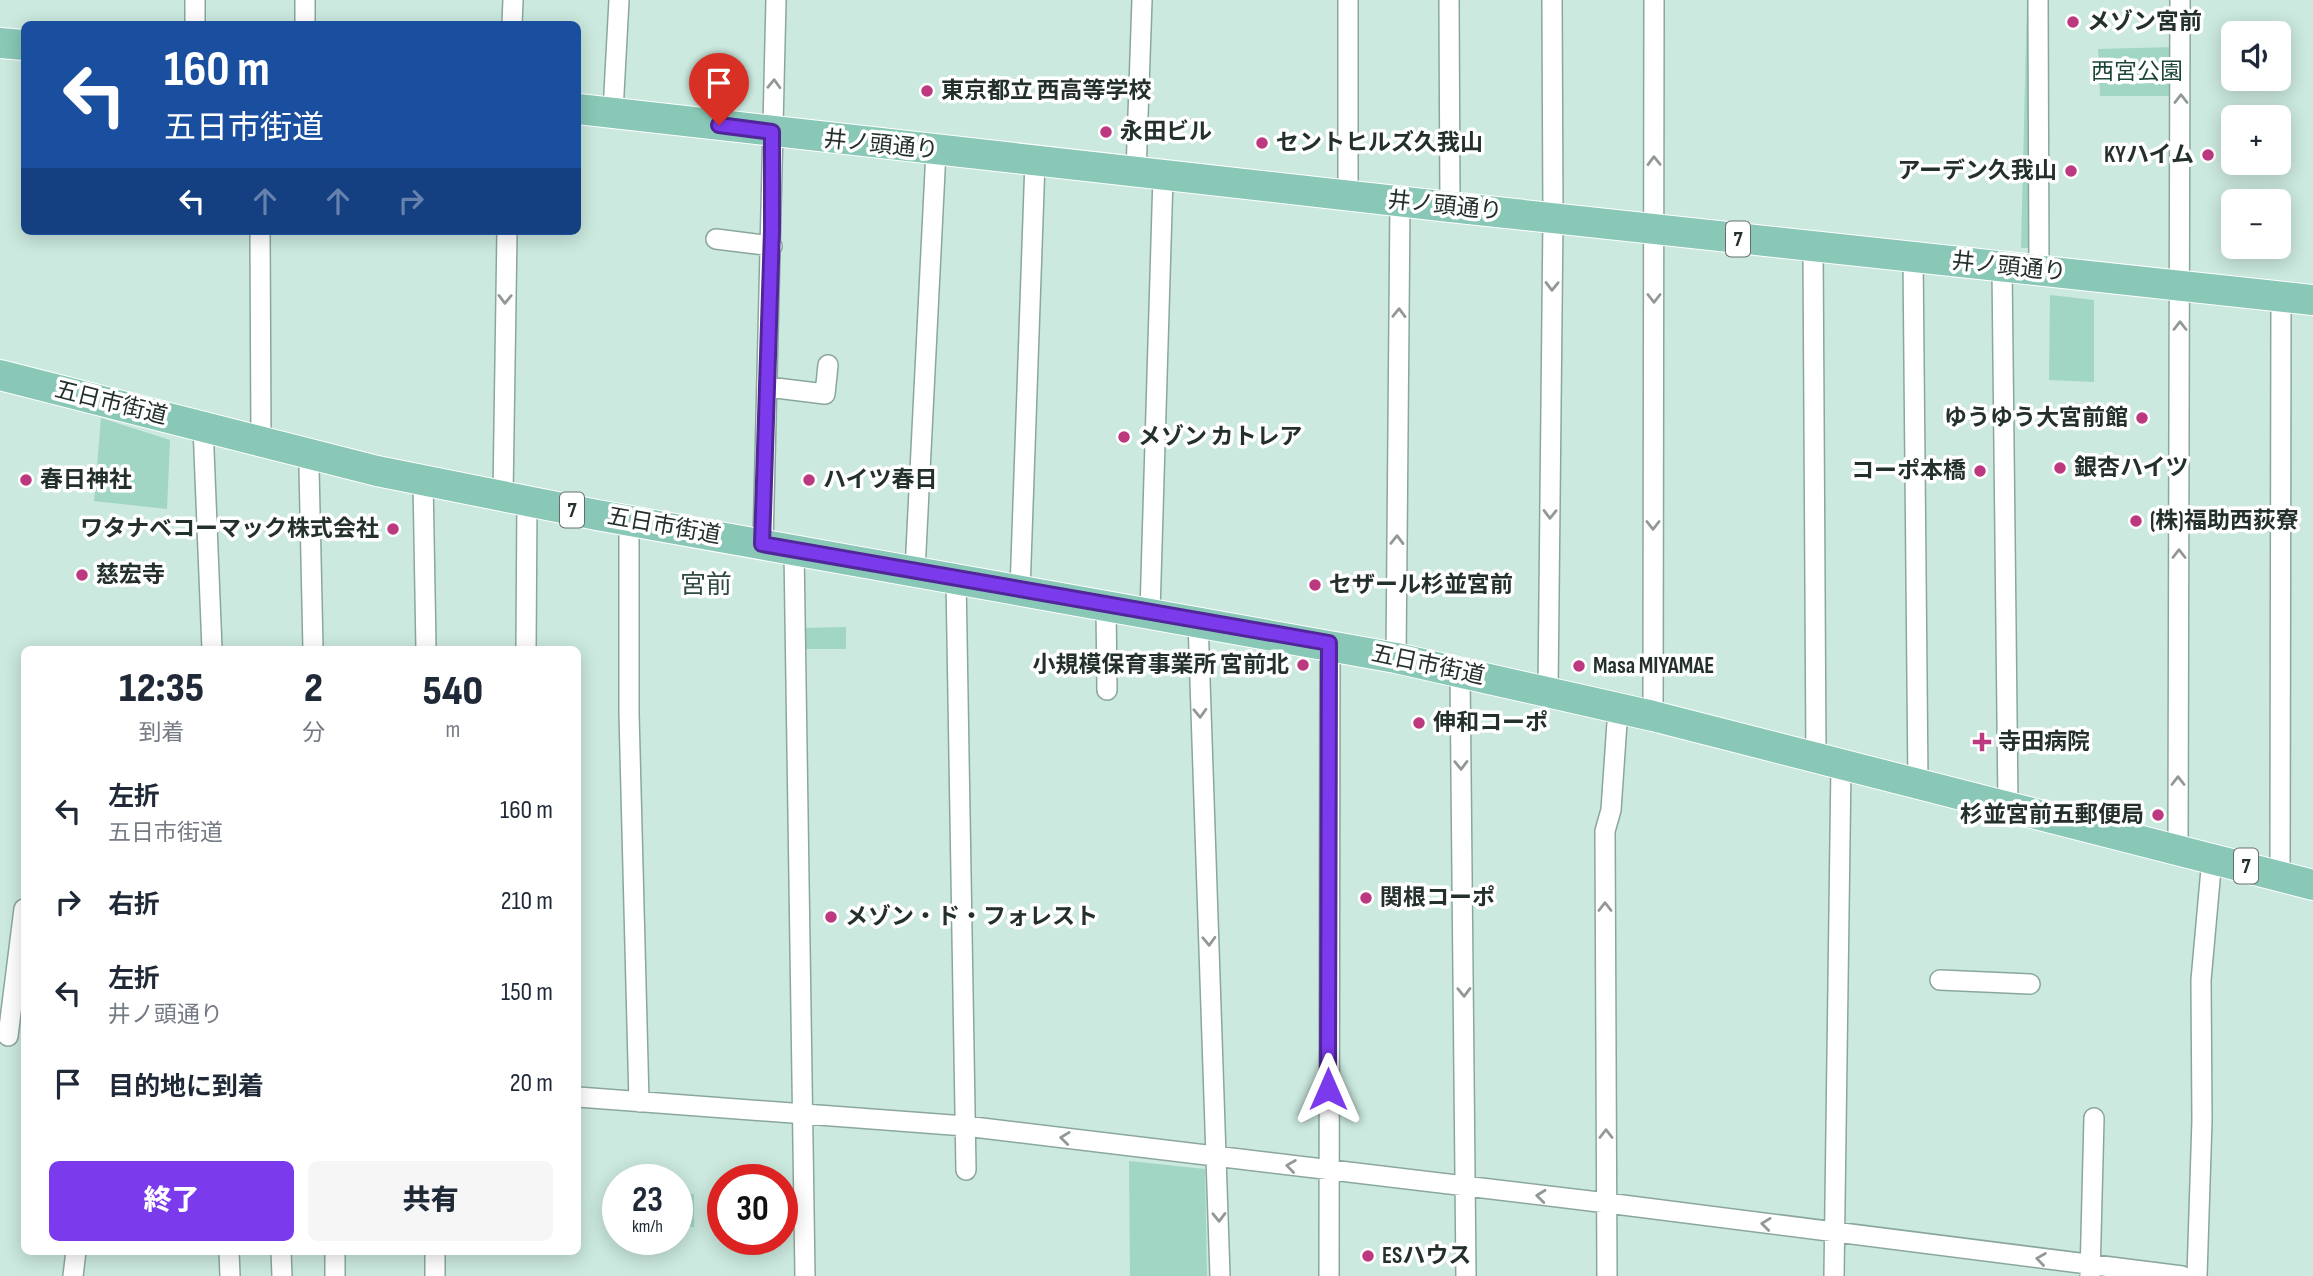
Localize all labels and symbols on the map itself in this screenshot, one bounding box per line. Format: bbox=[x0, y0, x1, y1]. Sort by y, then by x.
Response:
place label: メゾン宮前 bbox=[2087, 8, 2202, 36]
marker: メゾン宮前 bbox=[2065, 14, 2081, 30]
pin bbox=[689, 53, 749, 125]
park label: 西宮公園 bbox=[2091, 58, 2183, 86]
place label: 東京都立 西高等学校 bbox=[941, 77, 1152, 105]
one-way arrow bbox=[766, 78, 781, 89]
marker: 東京都立 西高等学校 bbox=[919, 83, 935, 99]
one-way arrow bbox=[2173, 93, 2189, 103]
place label: 永田ビル bbox=[1120, 118, 1212, 146]
marker: 永田ビル bbox=[1098, 124, 1114, 140]
street label: 井ノ頭通り bbox=[822, 125, 940, 165]
place label: セントヒルズ久我山 bbox=[1276, 129, 1483, 157]
marker: セントヒルズ久我山 bbox=[1254, 135, 1270, 151]
place label: KYハイム bbox=[2104, 141, 2194, 169]
marker: KYハイム bbox=[2200, 147, 2216, 163]
one-way arrow bbox=[1646, 155, 1662, 166]
place label: アーデン久我山 bbox=[1897, 157, 2057, 185]
marker: アーデン久我山 bbox=[2063, 163, 2079, 179]
street label: 井ノ頭通り bbox=[1386, 186, 1504, 226]
road number: 7 bbox=[1726, 222, 1750, 256]
street label: 井ノ頭通り bbox=[1950, 247, 2068, 287]
one-way arrow bbox=[1545, 281, 1560, 292]
one-way arrow bbox=[1647, 292, 1662, 303]
one-way arrow bbox=[497, 294, 513, 305]
one-way arrow bbox=[1392, 307, 1407, 318]
one-way arrow bbox=[2172, 320, 2188, 331]
street label: 五日市街道 bbox=[52, 376, 170, 430]
place label: ゆうゆう大宮前館 bbox=[1944, 404, 2128, 432]
marker: ゆうゆう大宮前館 bbox=[2134, 410, 2150, 426]
place label: メゾン カトレア bbox=[1138, 423, 1303, 451]
marker: メゾン カトレア bbox=[1116, 429, 1132, 445]
place label: 銀杏ハイツ bbox=[2074, 454, 2189, 482]
place label: コーポ本橋 bbox=[1851, 457, 1966, 485]
marker: 銀杏ハイツ bbox=[2052, 460, 2068, 476]
marker: コーポ本橋 bbox=[1972, 463, 1988, 479]
place label: 春日神社 bbox=[40, 466, 132, 494]
place label: ハイツ春日 bbox=[823, 466, 938, 494]
marker: 春日神社 bbox=[18, 472, 34, 488]
marker: ハイツ春日 bbox=[801, 472, 817, 488]
road number: 7 bbox=[560, 492, 584, 528]
street label: 五日市街道 bbox=[605, 502, 723, 550]
place label: (株)福助西荻寮 bbox=[2150, 507, 2299, 535]
one-way arrow bbox=[1542, 509, 1558, 519]
marker: (株)福助西荻寮 bbox=[2128, 513, 2144, 529]
place label: ワタナベコーマック株式会社 bbox=[80, 515, 379, 543]
one-way arrow bbox=[1646, 520, 1661, 531]
marker: ワタナベコーマック株式会社 bbox=[385, 521, 401, 537]
one-way arrow bbox=[1389, 535, 1405, 545]
one-way arrow bbox=[2171, 548, 2187, 558]
place label: 慈宏寺 bbox=[96, 561, 165, 589]
marker: 慈宏寺 bbox=[74, 567, 90, 583]
district label: 宮前 bbox=[680, 570, 732, 601]
place label: セザール杉並宮前 bbox=[1329, 571, 1513, 599]
marker: セザール杉並宮前 bbox=[1307, 577, 1323, 593]
street label: 五日市街道 bbox=[1369, 639, 1487, 691]
place label: 小規模保育事業所 宮前北 bbox=[1032, 651, 1289, 679]
place label: Masa MIYAMAE bbox=[1593, 652, 1714, 680]
marker: 小規模保育事業所 宮前北 bbox=[1295, 657, 1311, 673]
marker: Masa MIYAMAE bbox=[1571, 658, 1587, 674]
one-way arrow bbox=[1193, 708, 1208, 719]
place label: 伸和コーポ bbox=[1433, 709, 1548, 737]
marker: 伸和コーポ bbox=[1411, 715, 1427, 731]
place label: 寺田病院 bbox=[1998, 728, 2090, 756]
marker: 寺田病院 bbox=[1972, 732, 1992, 752]
one-way arrow bbox=[1454, 760, 1469, 771]
one-way arrow bbox=[2170, 775, 2186, 786]
place label: 杉並宮前五郵便局 bbox=[1960, 801, 2144, 829]
marker: 杉並宮前五郵便局 bbox=[2150, 807, 2166, 823]
road number: 7 bbox=[2234, 848, 2258, 884]
place label: 関根コーポ bbox=[1380, 884, 1495, 912]
marker: 関根コーポ bbox=[1358, 890, 1374, 906]
one-way arrow bbox=[1597, 901, 1613, 912]
place label: メゾン・ド・フォレスト bbox=[845, 903, 1098, 931]
marker: メゾン・ド・フォレスト bbox=[823, 909, 839, 925]
one-way arrow bbox=[1202, 935, 1217, 946]
one-way arrow bbox=[1457, 987, 1472, 998]
position arrow bbox=[1291, 1052, 1365, 1126]
one-way arrow bbox=[1598, 1129, 1614, 1139]
one-way arrow bbox=[1059, 1131, 1070, 1146]
one-way arrow bbox=[1285, 1158, 1296, 1173]
speed limit sign: 30 bbox=[707, 1164, 798, 1255]
one-way arrow bbox=[1535, 1188, 1547, 1203]
one-way arrow bbox=[1211, 1212, 1227, 1223]
one-way arrow bbox=[1761, 1217, 1772, 1232]
place label: ESハウス bbox=[1382, 1242, 1471, 1270]
marker: ESハウス bbox=[1360, 1248, 1376, 1264]
one-way arrow bbox=[2035, 1252, 2047, 1267]

